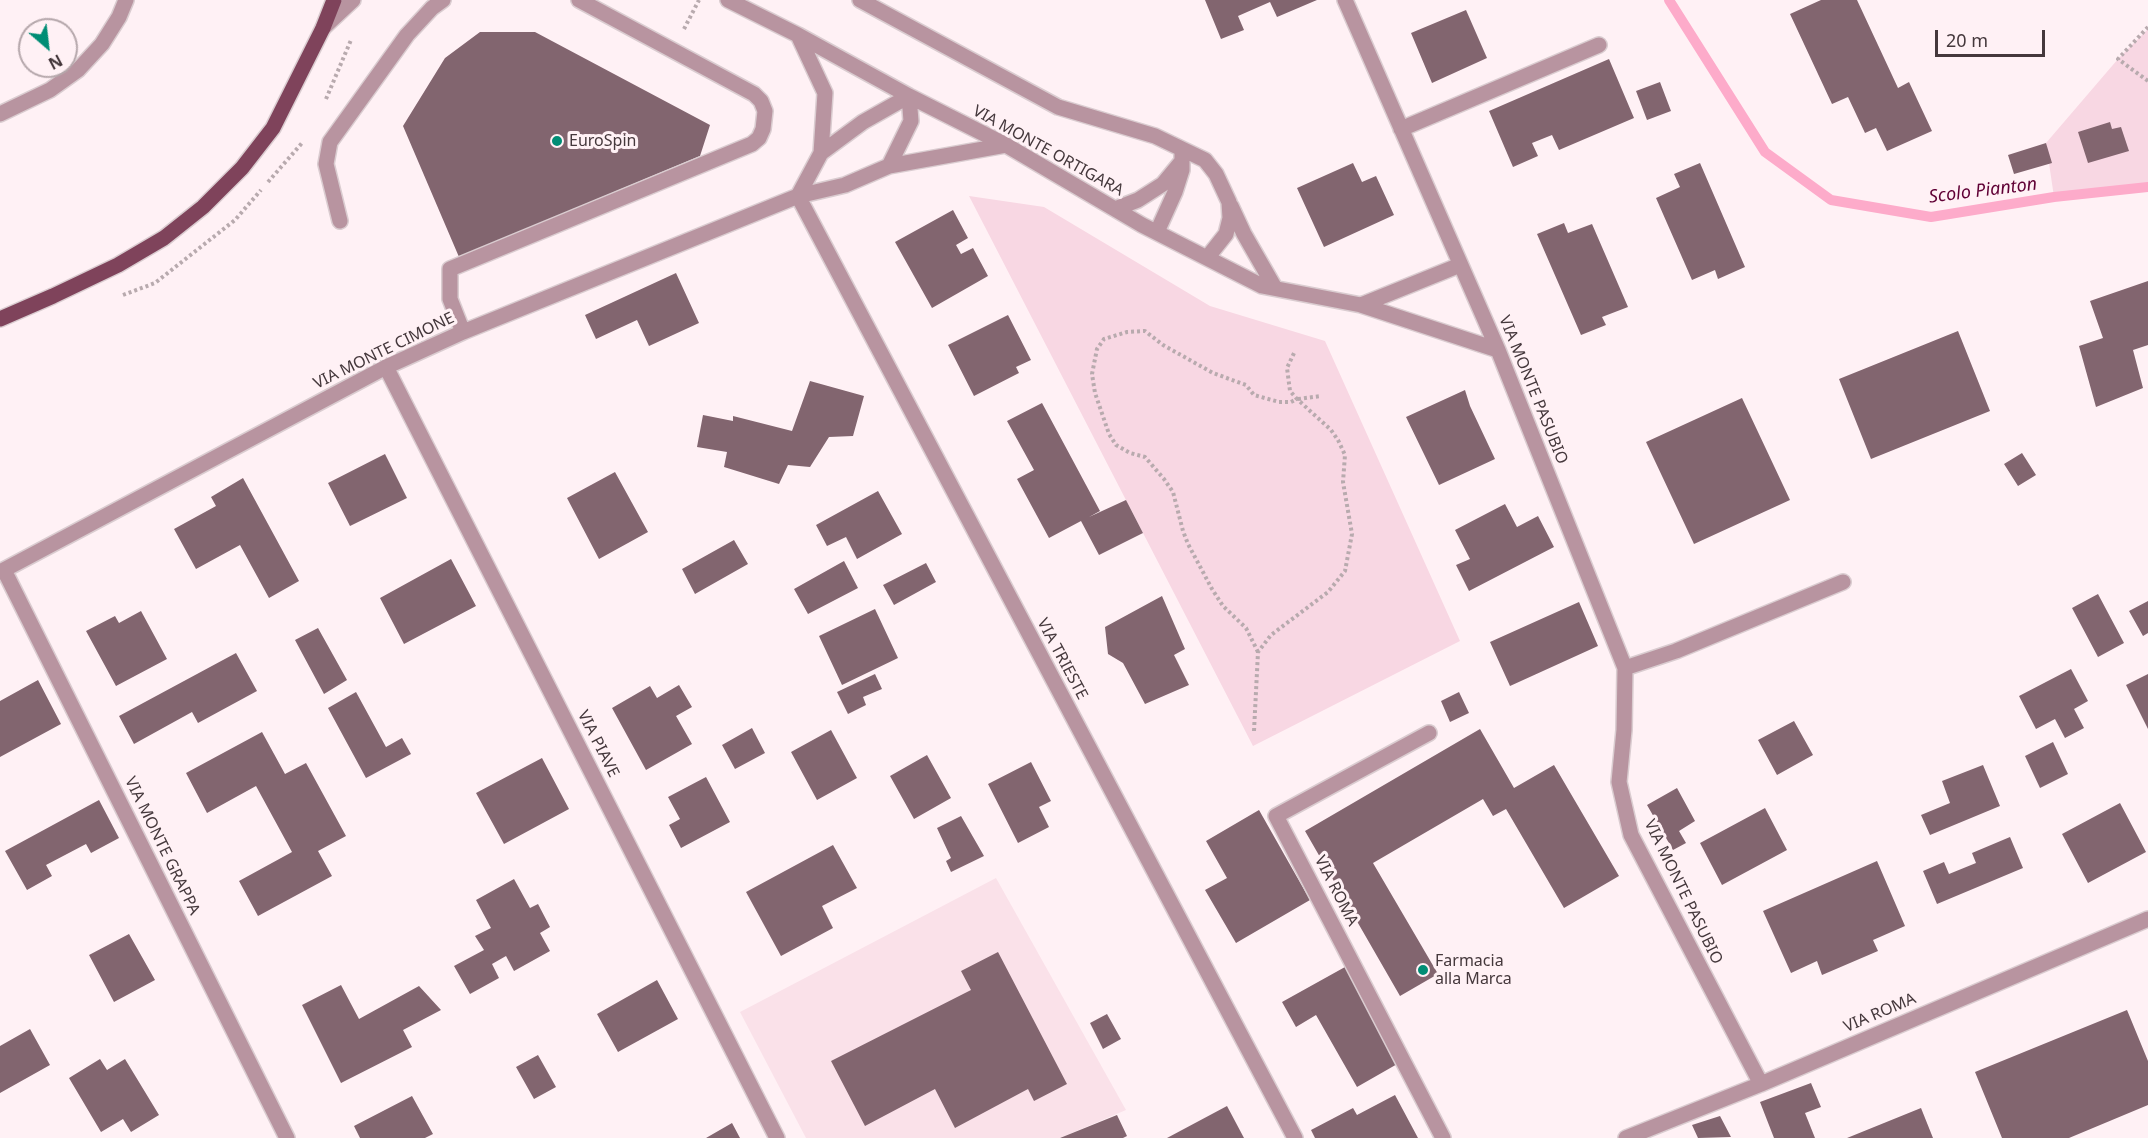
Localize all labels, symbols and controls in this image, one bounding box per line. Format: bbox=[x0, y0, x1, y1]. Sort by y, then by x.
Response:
north arrow bbox=[18, 18, 78, 78]
scale bar bbox=[1938, 18, 2048, 56]
text: 20 m bbox=[1946, 28, 1988, 52]
text: N bbox=[45, 49, 66, 75]
street label: VIA MONTE ORTIGARA bbox=[969, 102, 1127, 200]
place label: EuroSpin bbox=[569, 131, 636, 151]
marker: EuroSpin bbox=[550, 134, 564, 148]
water label: Scolo Pianton bbox=[1928, 174, 2038, 208]
street label: VIA MONTE CIMONE bbox=[311, 309, 457, 393]
street label: VIA MONTE PASUBIO bbox=[1494, 313, 1572, 467]
street label: VIA TRIESTE bbox=[1033, 615, 1091, 703]
street label: VIA PIAVE bbox=[573, 707, 623, 781]
street label: VIA MONTE GRAPPA bbox=[120, 774, 204, 918]
street label: VIA MONTE PASUBIO bbox=[1640, 817, 1726, 967]
street label: VIA ROMA bbox=[1310, 853, 1362, 929]
place label: Farmacia alla Marca bbox=[1435, 951, 1512, 989]
marker: Farmacia alla Marca bbox=[1416, 963, 1430, 977]
street label: VIA ROMA bbox=[1841, 989, 1919, 1037]

